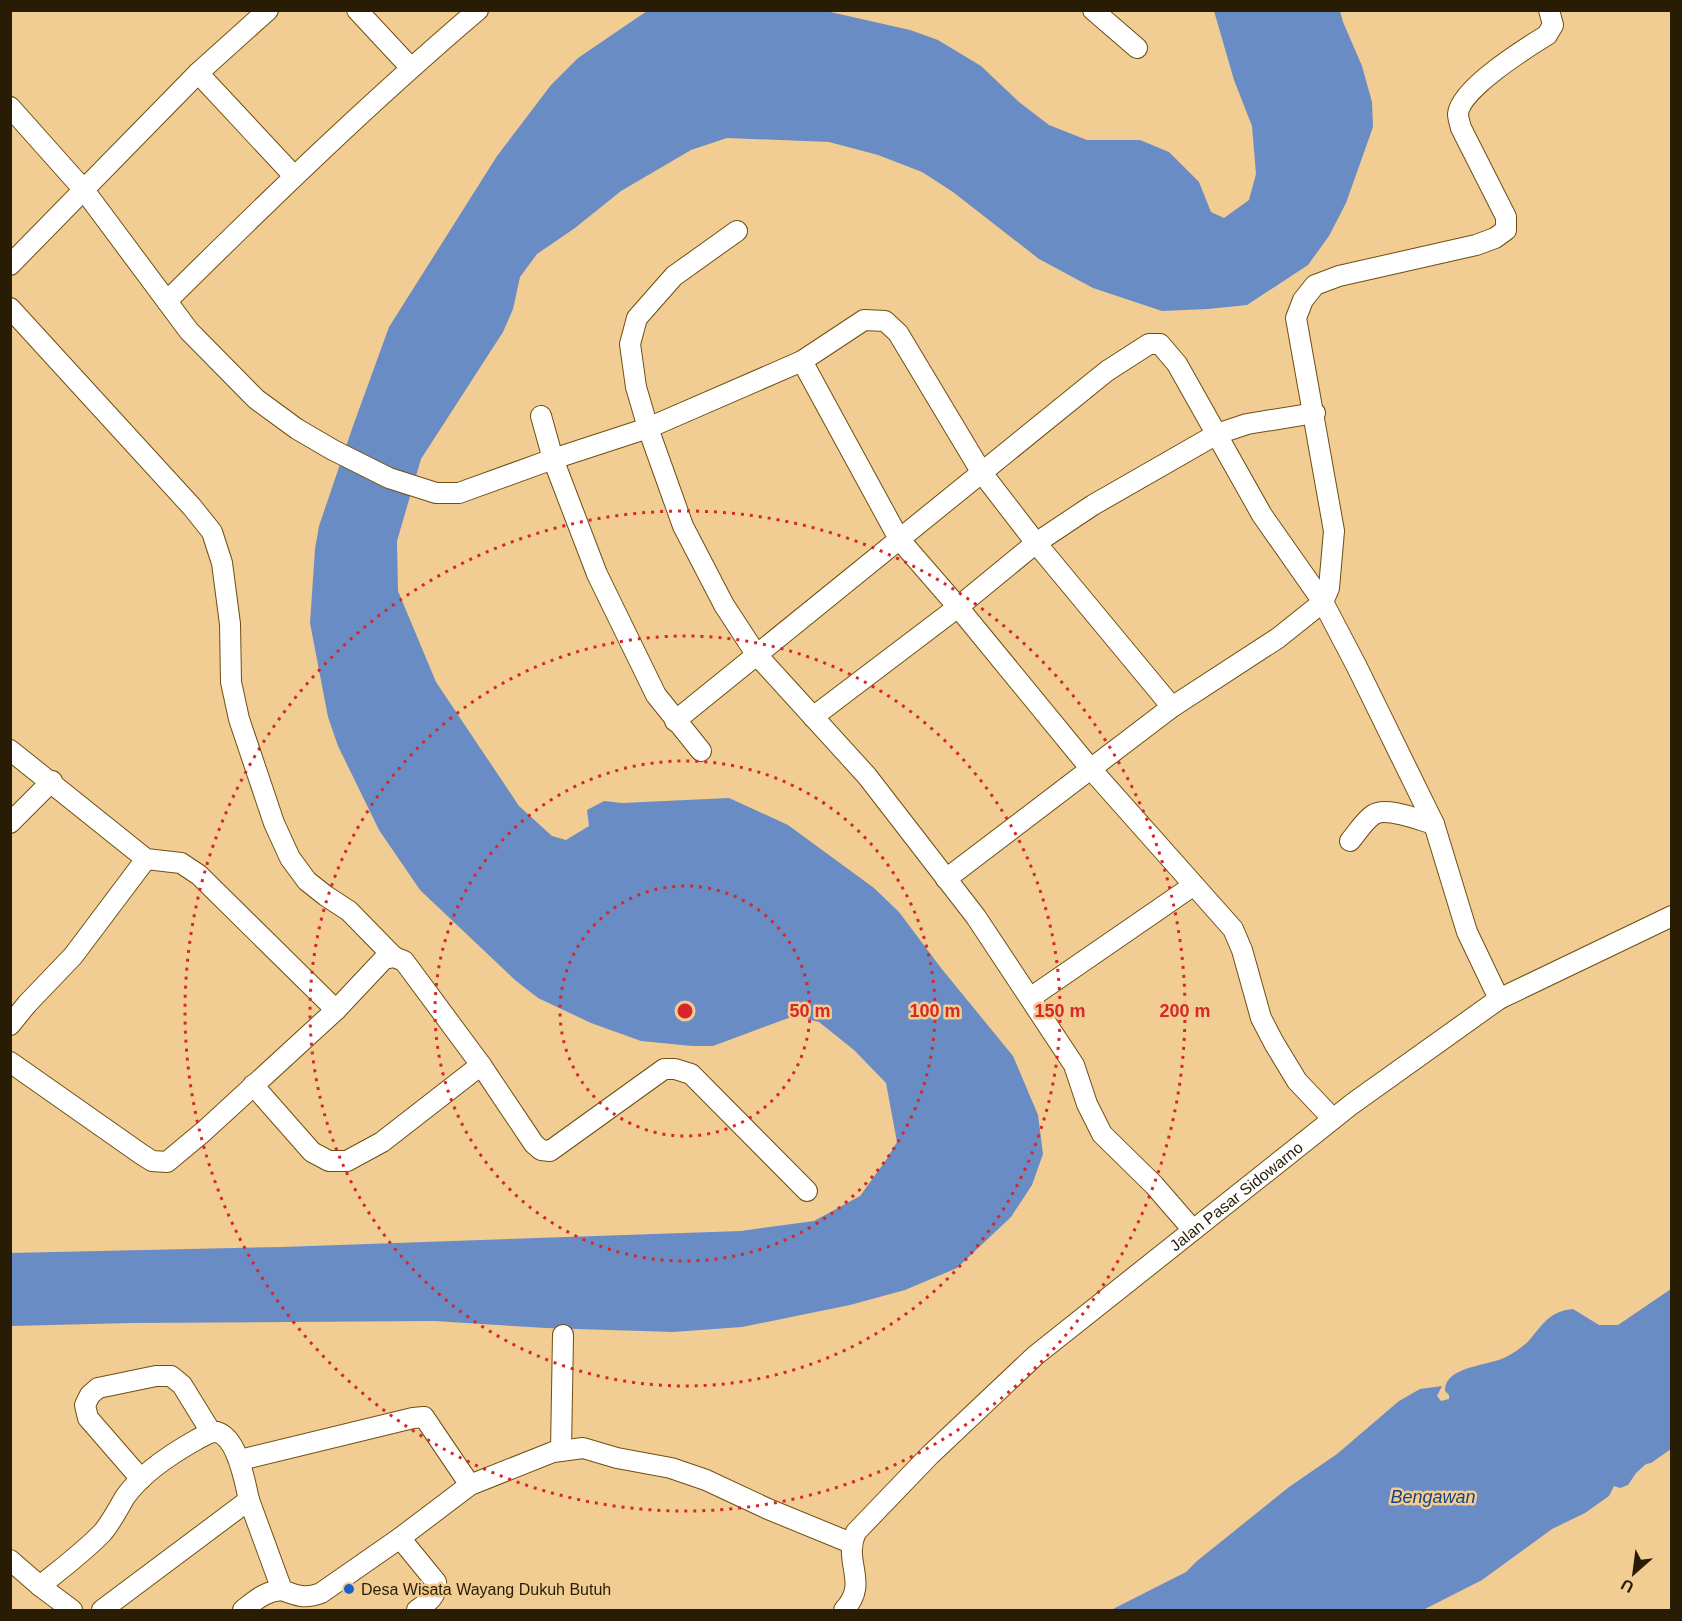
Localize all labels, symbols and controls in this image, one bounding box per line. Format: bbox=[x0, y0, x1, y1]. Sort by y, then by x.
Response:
centre of rings bbox=[675, 1001, 695, 1021]
text: 50 m bbox=[789, 1001, 831, 1021]
text: 100 m bbox=[909, 1001, 961, 1021]
text: 150 m bbox=[1034, 1001, 1086, 1021]
text: 200 m bbox=[1159, 1001, 1211, 1021]
street label: Jalan Pasar Sidowarno bbox=[1166, 1138, 1306, 1254]
water label: Bengawan bbox=[1390, 1487, 1476, 1507]
north arrow bbox=[1604, 1543, 1664, 1603]
text: U bbox=[1618, 1576, 1636, 1596]
place label: Desa Wisata Wayang Dukuh Butuh bbox=[361, 1581, 611, 1598]
marker: Desa Wisata Wayang Dukuh Butuh bbox=[342, 1582, 356, 1596]

